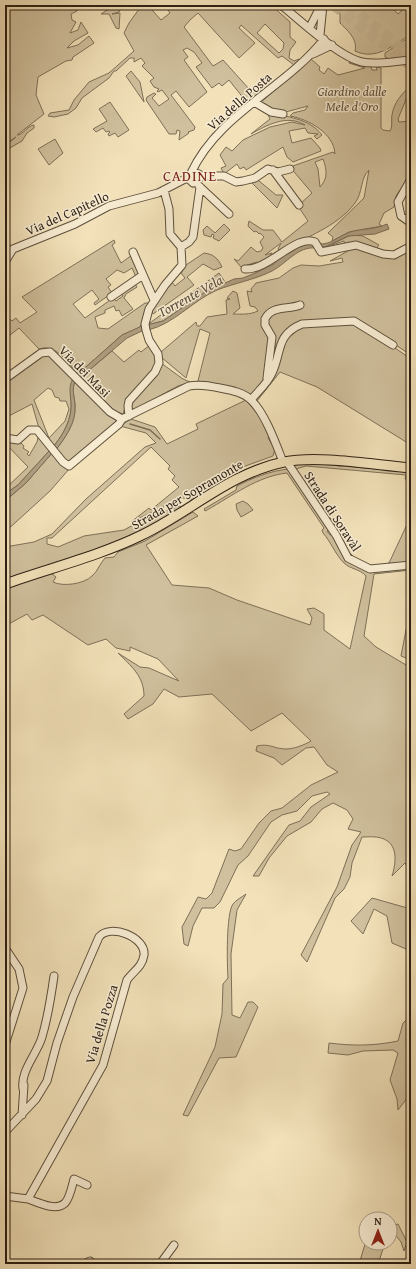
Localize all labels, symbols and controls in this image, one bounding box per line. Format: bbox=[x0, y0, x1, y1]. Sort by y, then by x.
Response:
street label: Via della Posta bbox=[203, 67, 276, 135]
park label: Giardino dalle Mele d'Oro bbox=[317, 82, 387, 116]
district label: CADINE bbox=[163, 165, 217, 186]
street label: Via del Capitello bbox=[23, 186, 112, 240]
water label: Torrente Vela bbox=[154, 270, 227, 322]
street label: Via dei Masi bbox=[54, 341, 115, 402]
street label: Strada per Sopramonte bbox=[128, 455, 247, 534]
street label: Strada di Soravàl bbox=[300, 467, 366, 555]
street label: Via della Pozza bbox=[80, 982, 123, 1066]
north arrow bbox=[358, 1211, 398, 1251]
text: N bbox=[374, 1213, 382, 1229]

